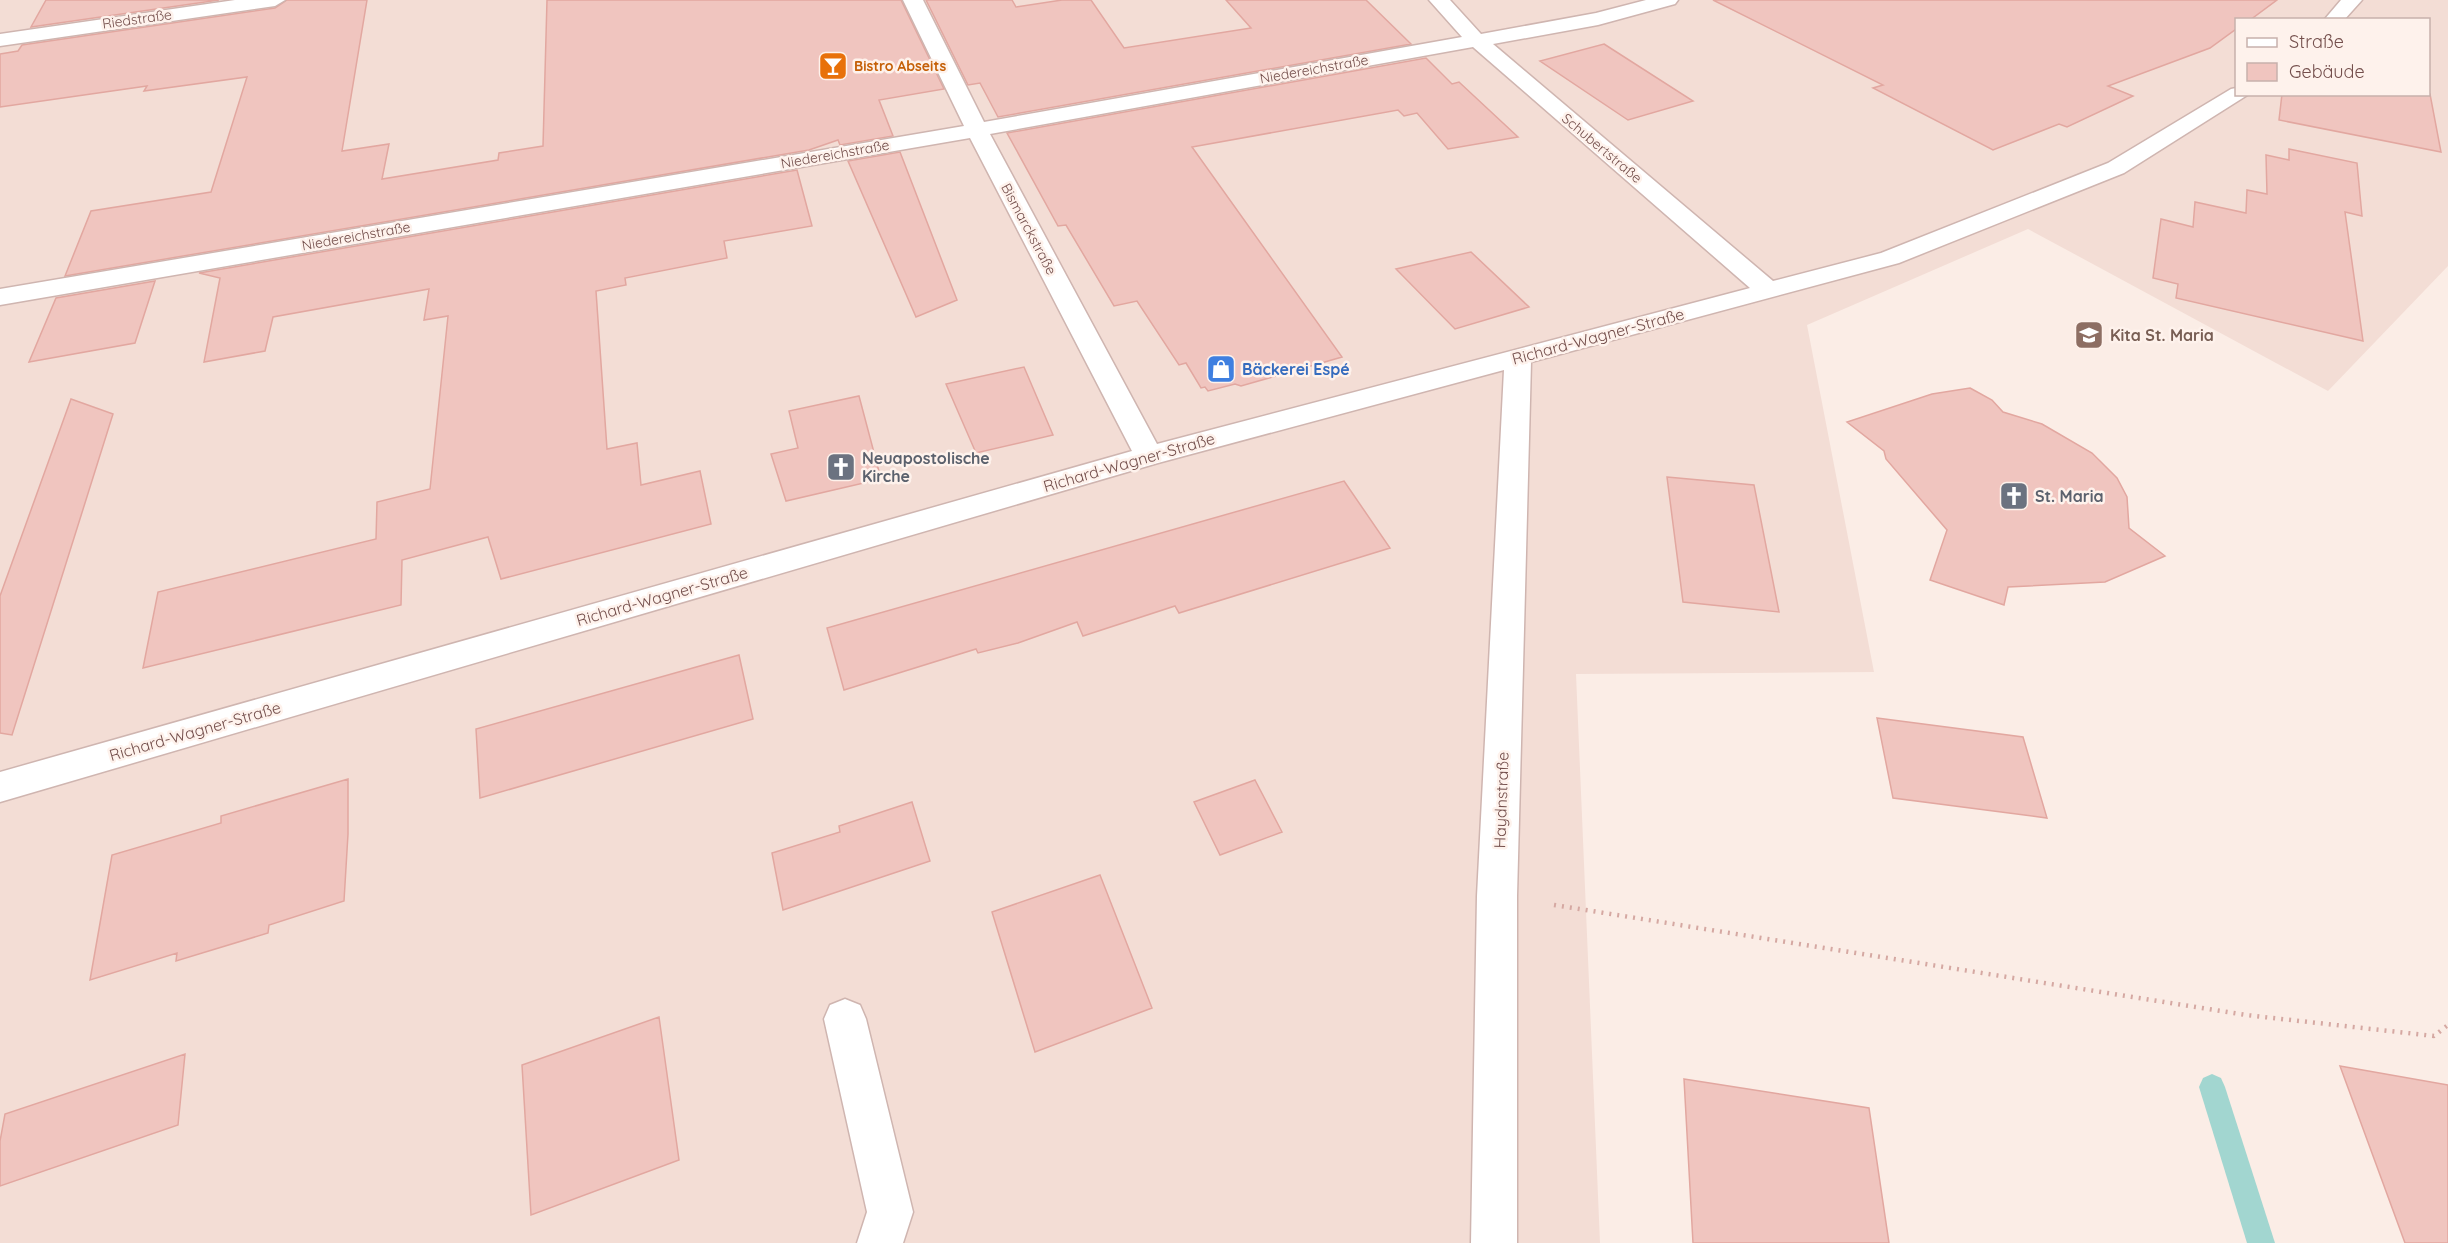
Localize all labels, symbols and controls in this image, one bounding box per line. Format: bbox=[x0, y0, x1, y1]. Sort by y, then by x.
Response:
street label: Riedstraße bbox=[101, 5, 173, 33]
legend bbox=[2235, 18, 2430, 96]
text: Straße bbox=[2289, 30, 2344, 53]
bar icon: Bistro Abseits bbox=[817, 50, 849, 82]
street label: Niedereichstraße bbox=[1258, 51, 1370, 87]
place label: Bistro Abseits bbox=[854, 57, 946, 75]
text: Gebäude bbox=[2289, 60, 2365, 83]
street label: Schubertstraße bbox=[1558, 109, 1646, 187]
street label: Niedereichstraße bbox=[779, 136, 891, 172]
street label: Bismarckstraße bbox=[997, 180, 1061, 278]
street label: Niedereichstraße bbox=[300, 218, 412, 254]
street label: Richard-Wagner-Straße bbox=[1510, 303, 1686, 369]
school or university icon: Kita St. Maria bbox=[2073, 319, 2105, 351]
place label: Kita St. Maria bbox=[2110, 325, 2214, 345]
shop icon: Bäckerei Espé bbox=[1205, 353, 1237, 385]
place label: Bäckerei Espé bbox=[1242, 359, 1350, 379]
street label: Richard-Wagner-Straße bbox=[1041, 428, 1217, 496]
place label: Neuapostolische Kirche bbox=[862, 448, 990, 486]
church icon: Neuapostolische Kirche bbox=[825, 451, 857, 483]
church icon: St. Maria bbox=[1998, 480, 2030, 512]
place label: St. Maria bbox=[2035, 486, 2103, 506]
street label: Richard-Wagner-Straße bbox=[574, 562, 750, 630]
street label: Richard-Wagner-Straße bbox=[107, 697, 283, 765]
street label: Haydnstraße bbox=[1489, 751, 1513, 849]

